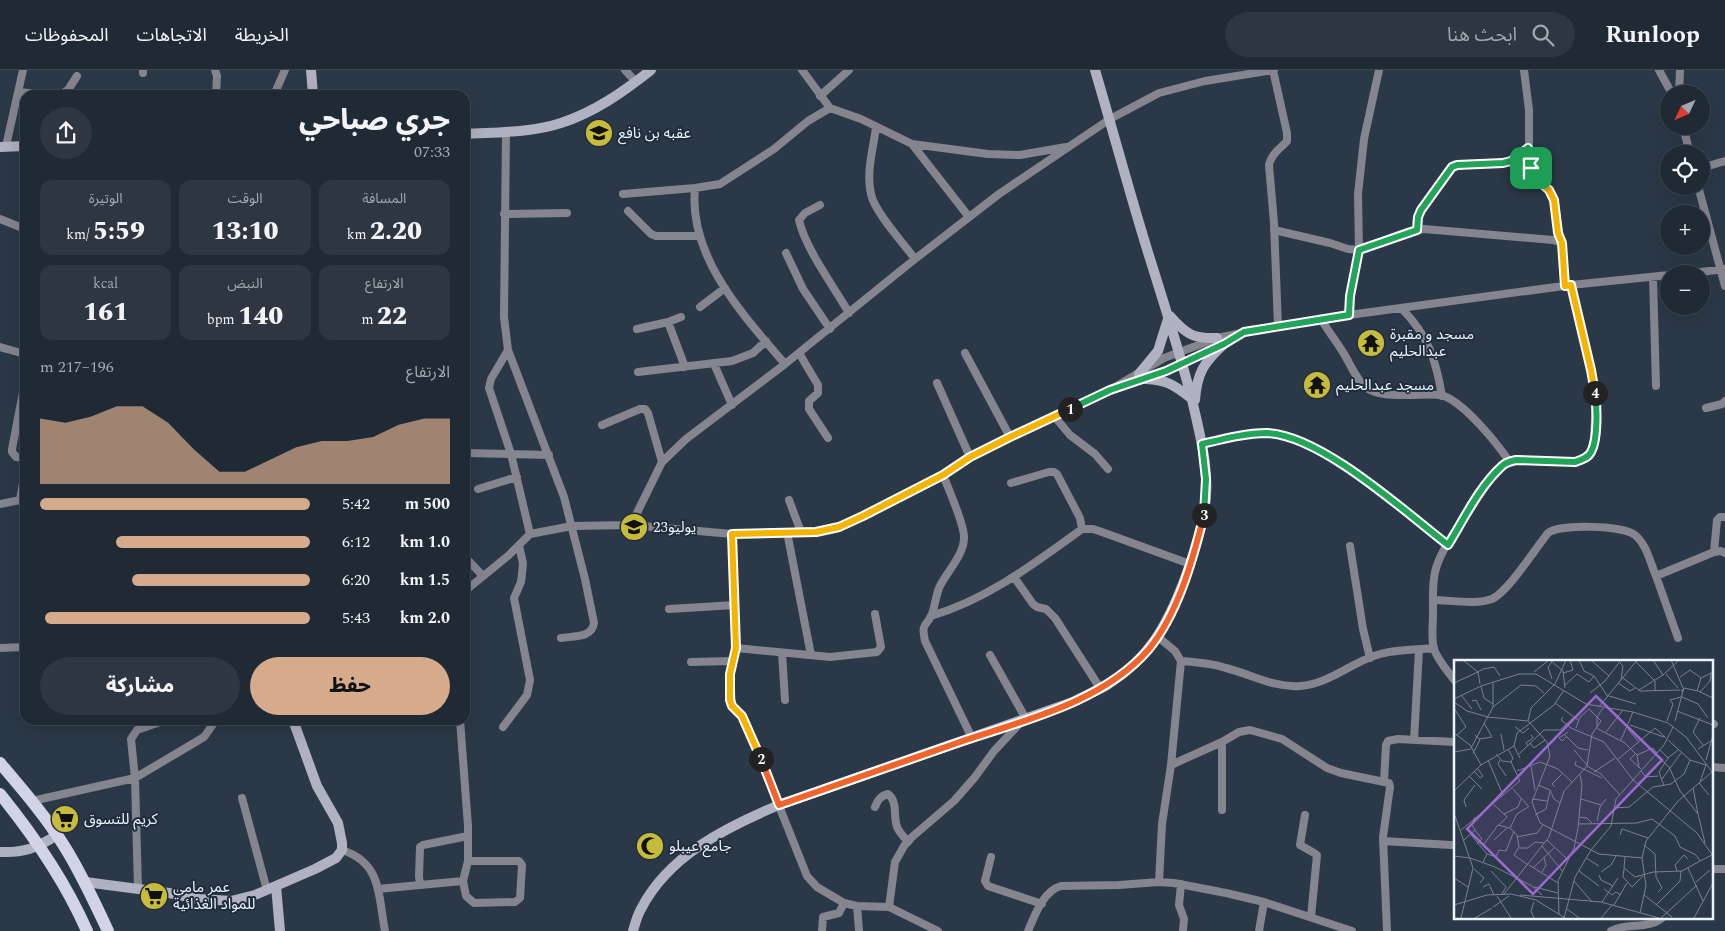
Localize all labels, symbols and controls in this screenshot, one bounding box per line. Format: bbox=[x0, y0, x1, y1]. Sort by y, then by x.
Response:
search box bbox=[1225, 12, 1575, 57]
text: Runloop bbox=[1605, 17, 1700, 53]
text: ابحث هنا bbox=[1447, 21, 1517, 50]
icon: search bbox=[1529, 21, 1557, 49]
text: المحفوظات bbox=[25, 22, 109, 49]
text: الاتجاهات bbox=[137, 22, 207, 49]
text: الخريطة bbox=[235, 22, 289, 49]
north arrow bbox=[1660, 85, 1710, 135]
map controls bbox=[1660, 85, 1710, 315]
text: جري صباحي bbox=[299, 99, 450, 142]
button: share bbox=[40, 107, 92, 159]
school or university icon: عقبه بن نافع bbox=[584, 118, 614, 148]
place label: عقبه بن نافع bbox=[618, 122, 691, 145]
text: 07:33 bbox=[414, 140, 450, 164]
button: locate bbox=[1660, 145, 1710, 195]
pin bbox=[1510, 147, 1552, 189]
icon: arrive bbox=[1517, 154, 1545, 182]
text: الوتيرة bbox=[89, 188, 123, 209]
text: الوقت bbox=[227, 188, 263, 209]
text: المسافة bbox=[362, 188, 406, 209]
button: + bbox=[1660, 205, 1710, 255]
text: 5:59 bbox=[93, 213, 145, 251]
text: 13:10 bbox=[212, 213, 279, 251]
text: 2.20 bbox=[370, 213, 422, 251]
text: /km bbox=[66, 224, 93, 245]
text: km bbox=[347, 224, 370, 245]
button: − bbox=[1660, 265, 1710, 315]
text: kcal bbox=[93, 273, 118, 294]
text: النبض bbox=[227, 273, 263, 294]
text: الارتفاع bbox=[365, 273, 404, 294]
text: 161 bbox=[83, 294, 128, 332]
text: 140 bbox=[238, 298, 283, 336]
text: 22 bbox=[377, 298, 407, 336]
text: bpm bbox=[207, 309, 238, 330]
text: m bbox=[362, 309, 377, 330]
place label: مسجد و مقبرة عبدالحليم bbox=[1390, 323, 1474, 363]
temple icon: مسجد و مقبرة عبدالحليم bbox=[1356, 328, 1386, 358]
text: 196–217 m bbox=[40, 355, 114, 379]
text: الارتفاع bbox=[406, 360, 450, 384]
temple icon: مسجد عبدالحليم bbox=[1302, 370, 1332, 400]
place label: مسجد عبدالحليم bbox=[1336, 374, 1434, 397]
pin: 4 bbox=[1582, 380, 1608, 406]
text: 4 bbox=[1592, 383, 1599, 404]
pin: 1 bbox=[1058, 396, 1082, 422]
text: 1 bbox=[1067, 399, 1074, 420]
text: 5:42 bbox=[342, 492, 370, 516]
text: 500 m bbox=[405, 492, 450, 516]
pin: 3 bbox=[1192, 502, 1216, 528]
text: 3 bbox=[1201, 505, 1208, 526]
school or university icon: 23يوليو bbox=[619, 512, 649, 542]
place label: 23يوليو bbox=[653, 516, 696, 539]
text: 6:12 bbox=[342, 530, 370, 554]
text: 1.0 km bbox=[400, 530, 450, 554]
text: 6:20 bbox=[342, 568, 370, 592]
text: 1.5 km bbox=[400, 568, 450, 592]
text: 5:43 bbox=[342, 606, 370, 630]
text: 2.0 km bbox=[400, 606, 450, 630]
button: مشاركة bbox=[40, 657, 240, 715]
button: حفظ bbox=[250, 657, 450, 715]
inset map bbox=[1454, 660, 1712, 918]
pin: 2 bbox=[748, 746, 774, 772]
text: 2 bbox=[758, 749, 765, 770]
supermarket icon: كريم للتسوق bbox=[50, 804, 80, 834]
place label: كريم للتسوق bbox=[84, 808, 159, 831]
mosque icon: جامع عيبلو bbox=[635, 831, 665, 861]
place label: جامع عيبلو bbox=[669, 835, 732, 858]
place label: عمر مامي للمواد الغذائية bbox=[173, 876, 255, 916]
supermarket icon: عمر مامي للمواد الغذائية bbox=[139, 881, 169, 911]

